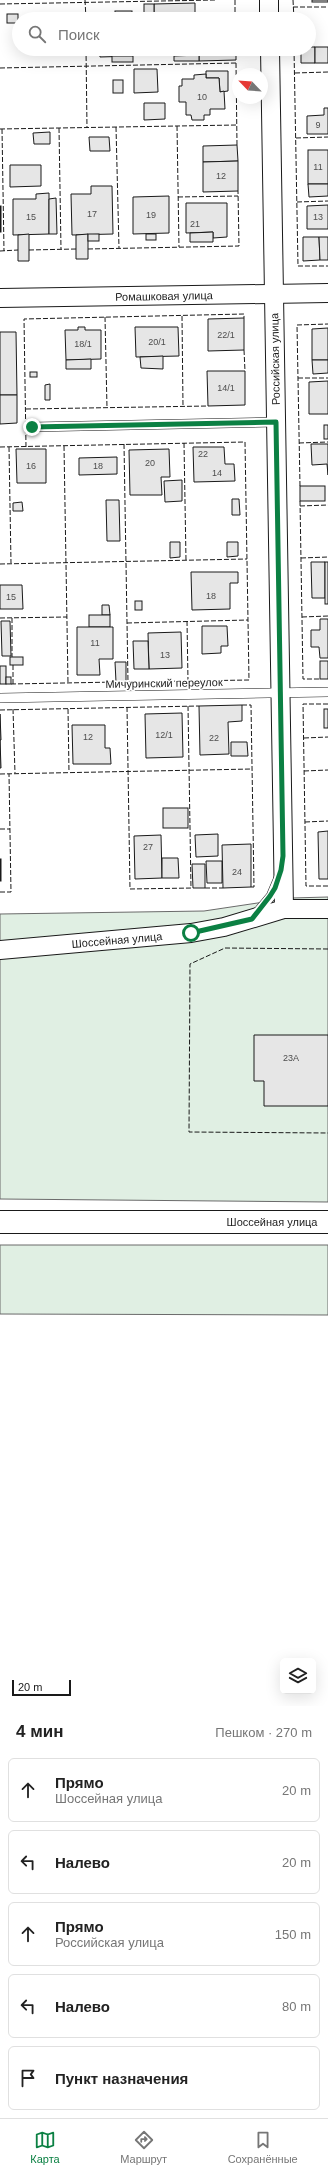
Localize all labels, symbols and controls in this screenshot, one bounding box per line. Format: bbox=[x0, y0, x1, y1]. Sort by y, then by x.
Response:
search box bbox=[12, 12, 316, 56]
icon: search bbox=[26, 23, 48, 45]
text: Поиск bbox=[58, 26, 100, 43]
north arrow bbox=[232, 68, 268, 104]
house number: 10 bbox=[197, 92, 207, 102]
house number: 9 bbox=[315, 120, 321, 130]
house number: 11 bbox=[313, 162, 323, 172]
house number: 12 bbox=[216, 171, 226, 181]
house number: 17 bbox=[87, 209, 97, 219]
house number: 19 bbox=[146, 210, 156, 220]
house number: 15 bbox=[26, 212, 36, 222]
house number: 13 bbox=[313, 212, 323, 222]
house number: 21 bbox=[190, 219, 200, 229]
street label: Ромашковая улица bbox=[115, 289, 214, 303]
street label: Российская улица bbox=[268, 312, 282, 405]
house number: 22/1 bbox=[217, 330, 235, 340]
house number: 20/1 bbox=[148, 337, 166, 347]
house number: 18/1 bbox=[74, 339, 92, 349]
house number: 14/1 bbox=[217, 383, 235, 393]
route end bbox=[23, 418, 41, 436]
house number: 22 bbox=[198, 449, 208, 459]
house number: 20 bbox=[145, 458, 155, 468]
house number: 16 bbox=[26, 461, 36, 471]
house number: 18 bbox=[93, 461, 103, 471]
house number: 14 bbox=[212, 468, 222, 478]
house number: 18 bbox=[206, 591, 216, 601]
house number: 15 bbox=[6, 592, 16, 602]
house number: 11 bbox=[90, 638, 100, 648]
house number: 13 bbox=[160, 650, 170, 660]
street label: Мичуринский переулок bbox=[105, 676, 223, 690]
house number: 12/1 bbox=[155, 730, 173, 740]
house number: 12 bbox=[83, 732, 93, 742]
house number: 22 bbox=[209, 733, 219, 743]
house number: 27 bbox=[143, 842, 153, 852]
house number: 24 bbox=[232, 867, 242, 877]
route start bbox=[182, 924, 200, 942]
street label: Шоссейная улица bbox=[71, 930, 164, 950]
house number: 23А bbox=[283, 1053, 299, 1063]
street label: Шоссейная улица bbox=[227, 1216, 318, 1228]
map controls bbox=[280, 1658, 316, 1694]
button: layers bbox=[280, 1658, 316, 1694]
scale bar bbox=[12, 1678, 71, 1697]
text: 20 m bbox=[18, 1681, 42, 1693]
text: 4 мин bbox=[16, 1722, 63, 1741]
text: Пешком · 270 m bbox=[215, 1725, 312, 1740]
text: Прямо bbox=[55, 1774, 104, 1791]
icon: ahead bbox=[17, 1779, 39, 1801]
text: 20 m bbox=[282, 1783, 311, 1798]
text: Шоссейная улица bbox=[55, 1791, 162, 1806]
icon: left bbox=[17, 1851, 39, 1873]
text: Налево bbox=[55, 1854, 110, 1871]
text: 20 m bbox=[282, 1855, 311, 1870]
text: Прямо bbox=[55, 1918, 104, 1935]
icon: ahead bbox=[17, 1923, 39, 1945]
text: 150 m bbox=[275, 1927, 311, 1942]
text: Российская улица bbox=[55, 1935, 164, 1950]
icon: left bbox=[17, 1995, 39, 2017]
text: Налево bbox=[55, 1998, 110, 2015]
text: 80 m bbox=[282, 1999, 311, 2014]
icon: arrive bbox=[17, 2067, 39, 2089]
text: Пункт назначения bbox=[55, 2070, 188, 2087]
tab: Карта bbox=[30, 2129, 60, 2165]
tab: Маршрут bbox=[120, 2129, 167, 2165]
tab: Сохранённые bbox=[228, 2129, 298, 2165]

